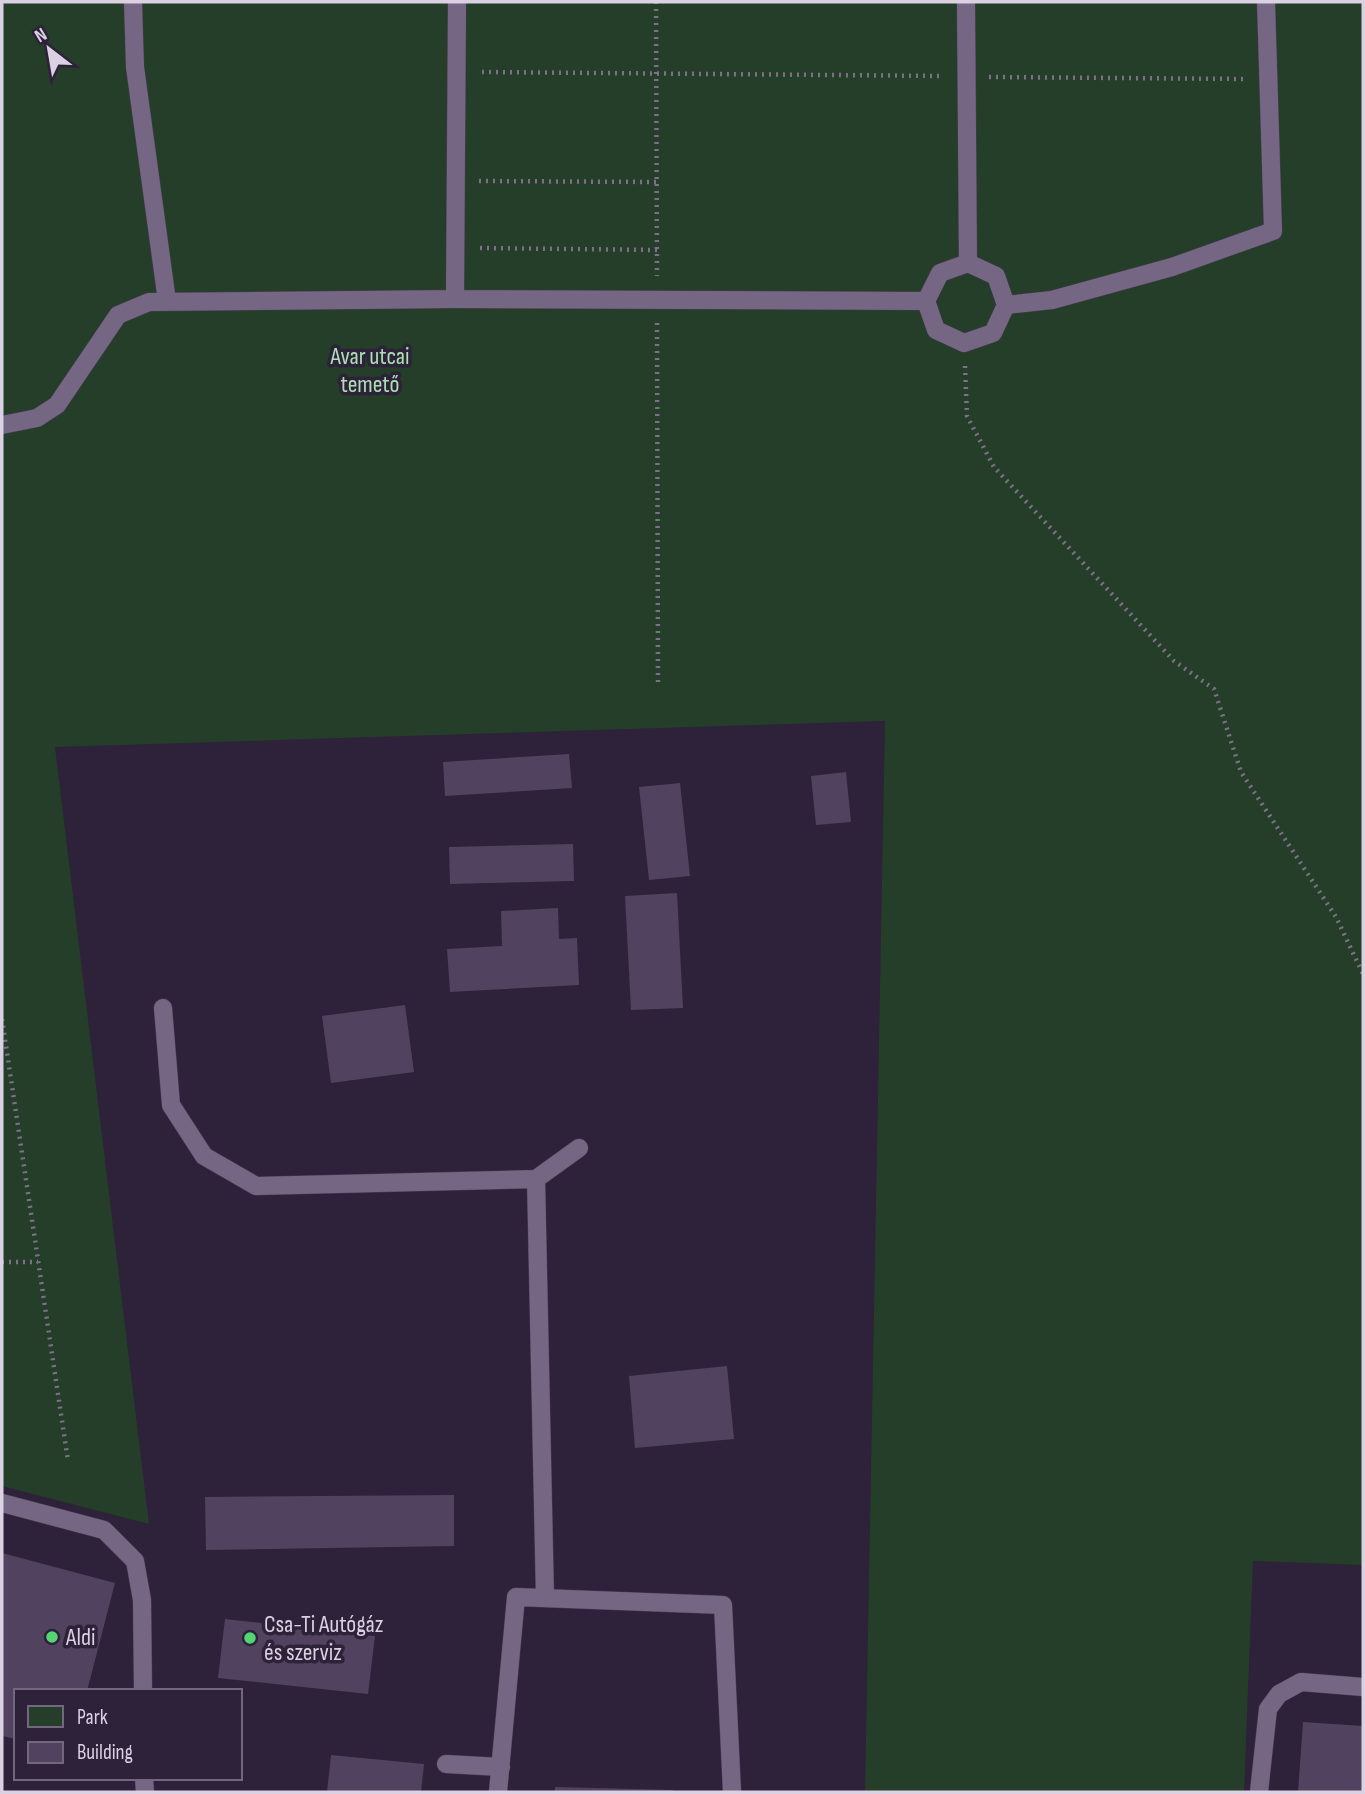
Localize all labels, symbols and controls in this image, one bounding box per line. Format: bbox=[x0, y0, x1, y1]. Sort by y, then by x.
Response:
north arrow bbox=[14, 14, 84, 84]
text: N bbox=[31, 23, 51, 48]
park label: Avar utcai temető bbox=[329, 342, 410, 399]
place label: Csa-Ti Autógáz és szerviz bbox=[264, 1610, 384, 1667]
place label: Aldi bbox=[65, 1623, 96, 1652]
marker: Aldi bbox=[44, 1629, 60, 1645]
marker: Csa-Ti Autógáz és szerviz bbox=[242, 1630, 258, 1646]
legend bbox=[14, 1689, 242, 1780]
text: Park bbox=[77, 1705, 108, 1730]
text: Building bbox=[77, 1740, 133, 1765]

